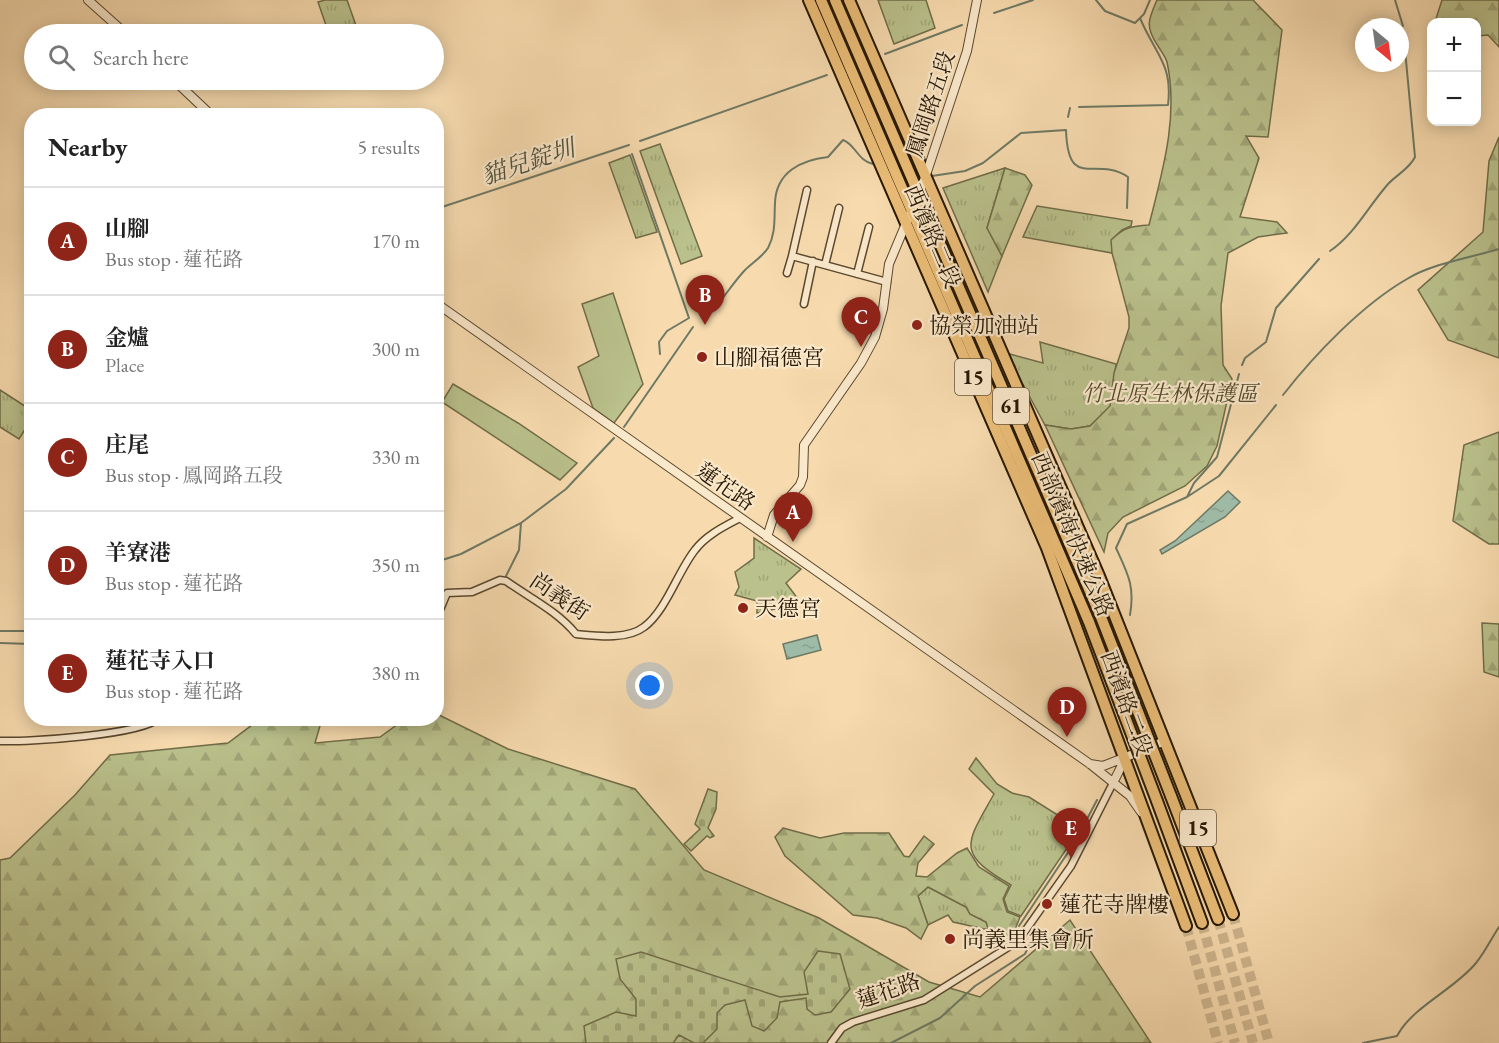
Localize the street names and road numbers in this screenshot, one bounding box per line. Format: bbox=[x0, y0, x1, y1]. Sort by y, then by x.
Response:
street label: 鳳岡路五段 bbox=[900, 47, 961, 161]
street label: 西濱路二段 bbox=[898, 180, 967, 292]
road number: 15 bbox=[955, 359, 991, 395]
road number: 61 bbox=[993, 388, 1029, 424]
street label: 西部濱海快速公路 bbox=[1025, 448, 1120, 621]
street label: 蓮花路 bbox=[690, 456, 761, 517]
street label: 尚義街 bbox=[524, 566, 595, 627]
street label: 西濱路二段 bbox=[1094, 647, 1159, 760]
road number: 15 bbox=[1180, 810, 1216, 846]
street label: 蓮花路 bbox=[852, 966, 924, 1015]

